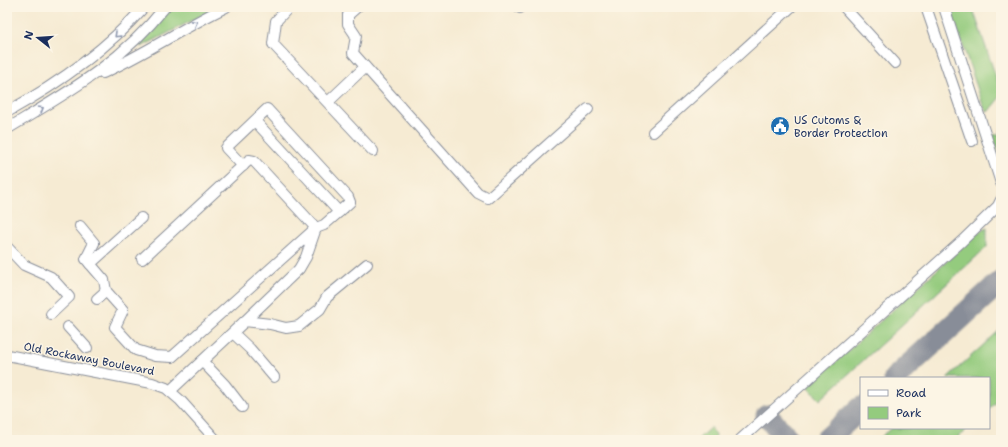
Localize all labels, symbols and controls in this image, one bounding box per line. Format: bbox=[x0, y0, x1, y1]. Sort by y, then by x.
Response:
north arrow bbox=[18, 18, 58, 58]
one-way arrow bbox=[191, 20, 198, 28]
text: N bbox=[20, 29, 37, 42]
one-way arrow bbox=[114, 30, 122, 38]
one-way arrow bbox=[37, 106, 44, 113]
place label: US Cutoms & Border Protection bbox=[794, 113, 888, 141]
public building icon: US Cutoms & Border Protection bbox=[769, 115, 791, 137]
street label: Old Rockaway Boulevard bbox=[22, 339, 156, 379]
legend bbox=[860, 377, 990, 429]
text: Road bbox=[896, 385, 927, 401]
text: Park bbox=[896, 405, 922, 421]

